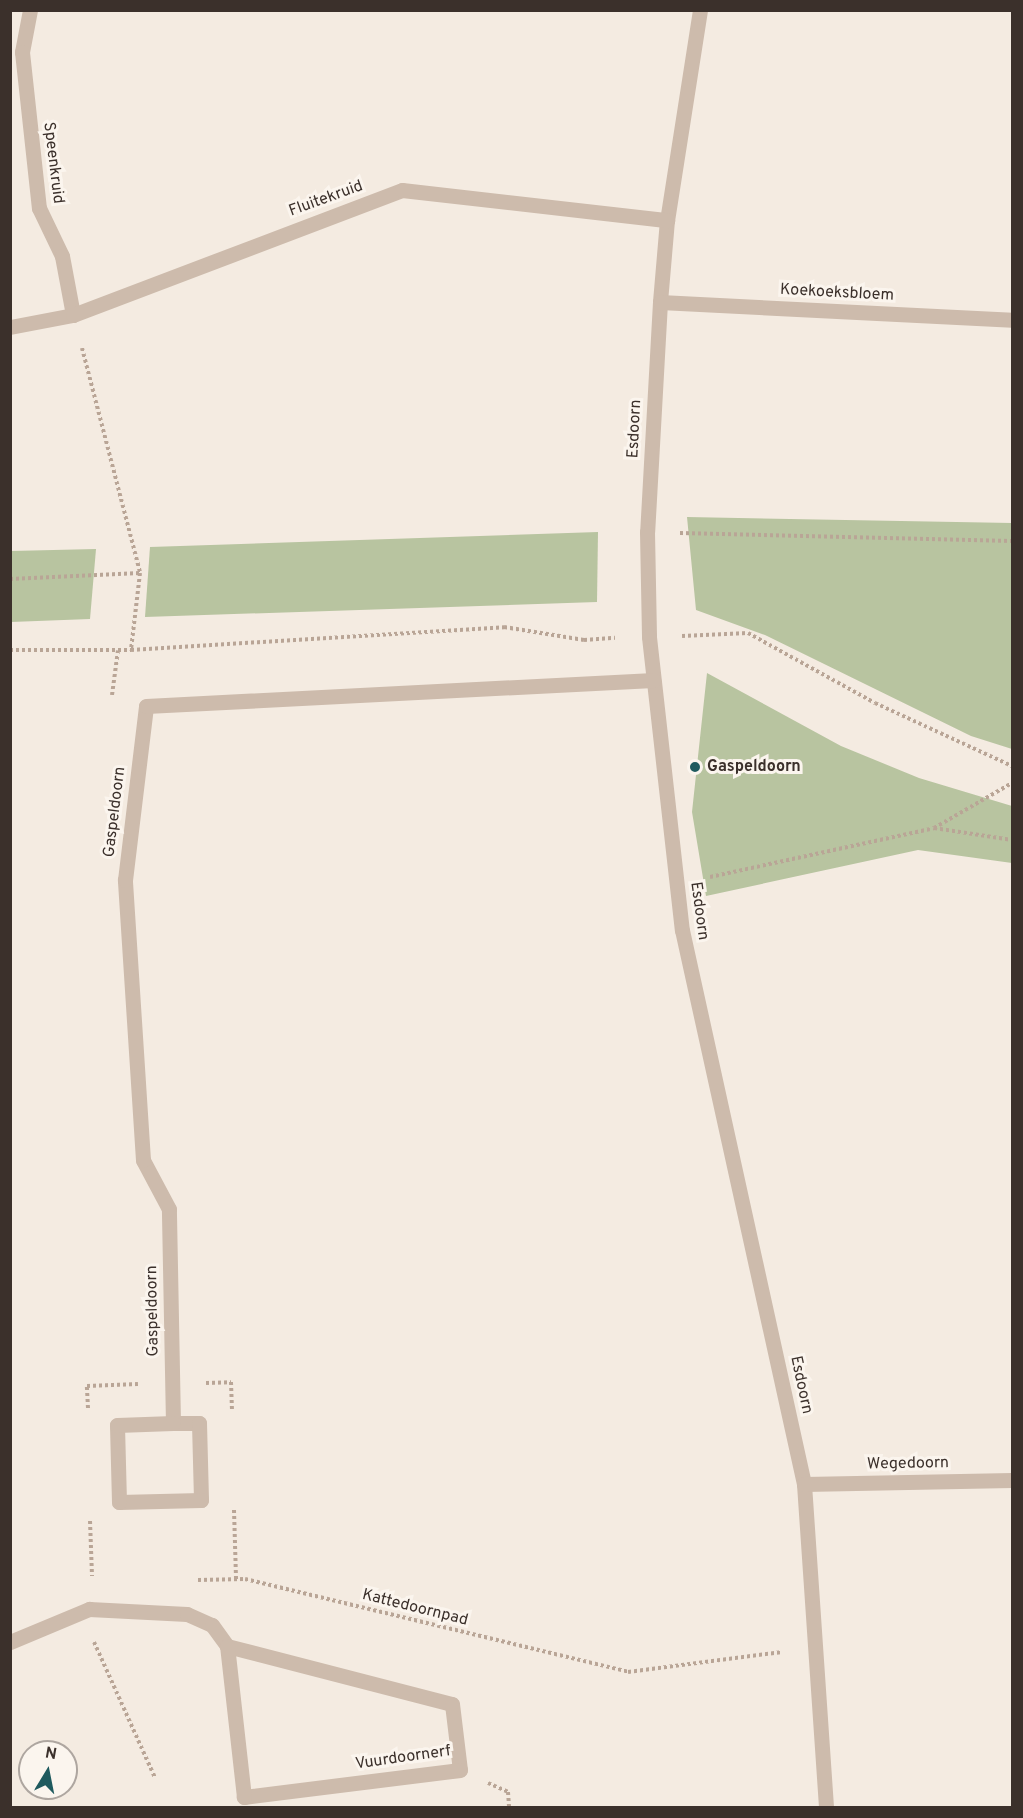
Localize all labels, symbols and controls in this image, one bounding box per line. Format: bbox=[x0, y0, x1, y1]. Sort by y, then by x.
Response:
street label: Speenkruid bbox=[38, 121, 68, 205]
street label: Fluitekruid bbox=[286, 177, 366, 221]
street label: Koekoeksbloem bbox=[780, 280, 894, 306]
street label: Esdoorn bbox=[624, 399, 646, 459]
place label: Gaspeldoorn bbox=[707, 757, 801, 777]
marker: Gaspeldoorn bbox=[688, 760, 702, 774]
street label: Gaspeldoorn bbox=[100, 766, 130, 858]
street label: Esdoorn bbox=[685, 881, 713, 941]
street label: Gaspeldoorn bbox=[143, 1265, 163, 1357]
street label: Esdoorn bbox=[785, 1354, 817, 1416]
street label: Wegedoorn bbox=[867, 1454, 949, 1474]
street label: Kattedoornpad bbox=[360, 1586, 470, 1630]
north arrow bbox=[18, 1740, 78, 1800]
street label: Vuurdoornerf bbox=[354, 1742, 452, 1774]
text: N bbox=[43, 1743, 58, 1765]

